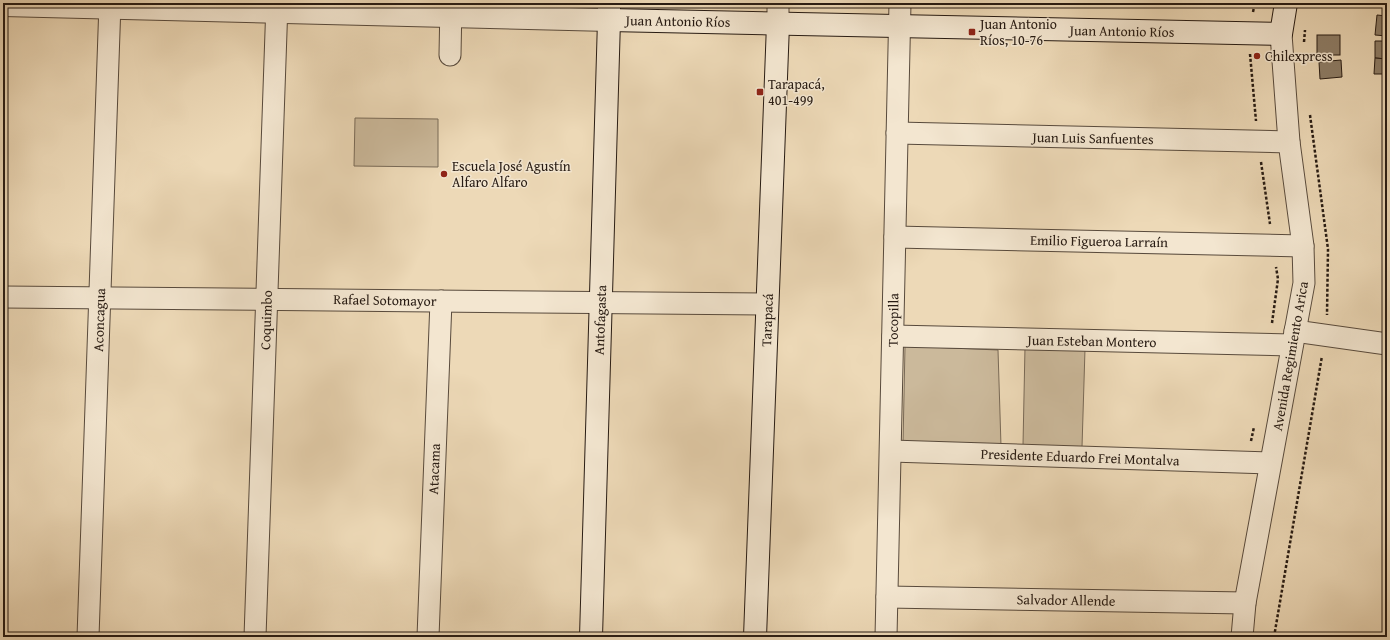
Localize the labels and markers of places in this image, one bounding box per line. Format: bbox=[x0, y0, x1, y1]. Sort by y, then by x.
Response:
place label: Juan Antonio Ríos, 10-76 bbox=[978, 14, 1057, 50]
marker: Juan Antonio Ríos, 10-76 bbox=[967, 27, 977, 37]
place label: Chilexpress bbox=[1265, 46, 1333, 66]
marker: Chilexpress bbox=[1252, 51, 1262, 61]
place label: Tarapacá, 401-499 bbox=[768, 74, 825, 110]
marker: Tarapacá, 401-499 bbox=[755, 87, 765, 97]
place label: Escuela José Agustín Alfaro Alfaro bbox=[452, 156, 571, 192]
marker: Escuela José Agustín Alfaro Alfaro bbox=[439, 169, 449, 179]

